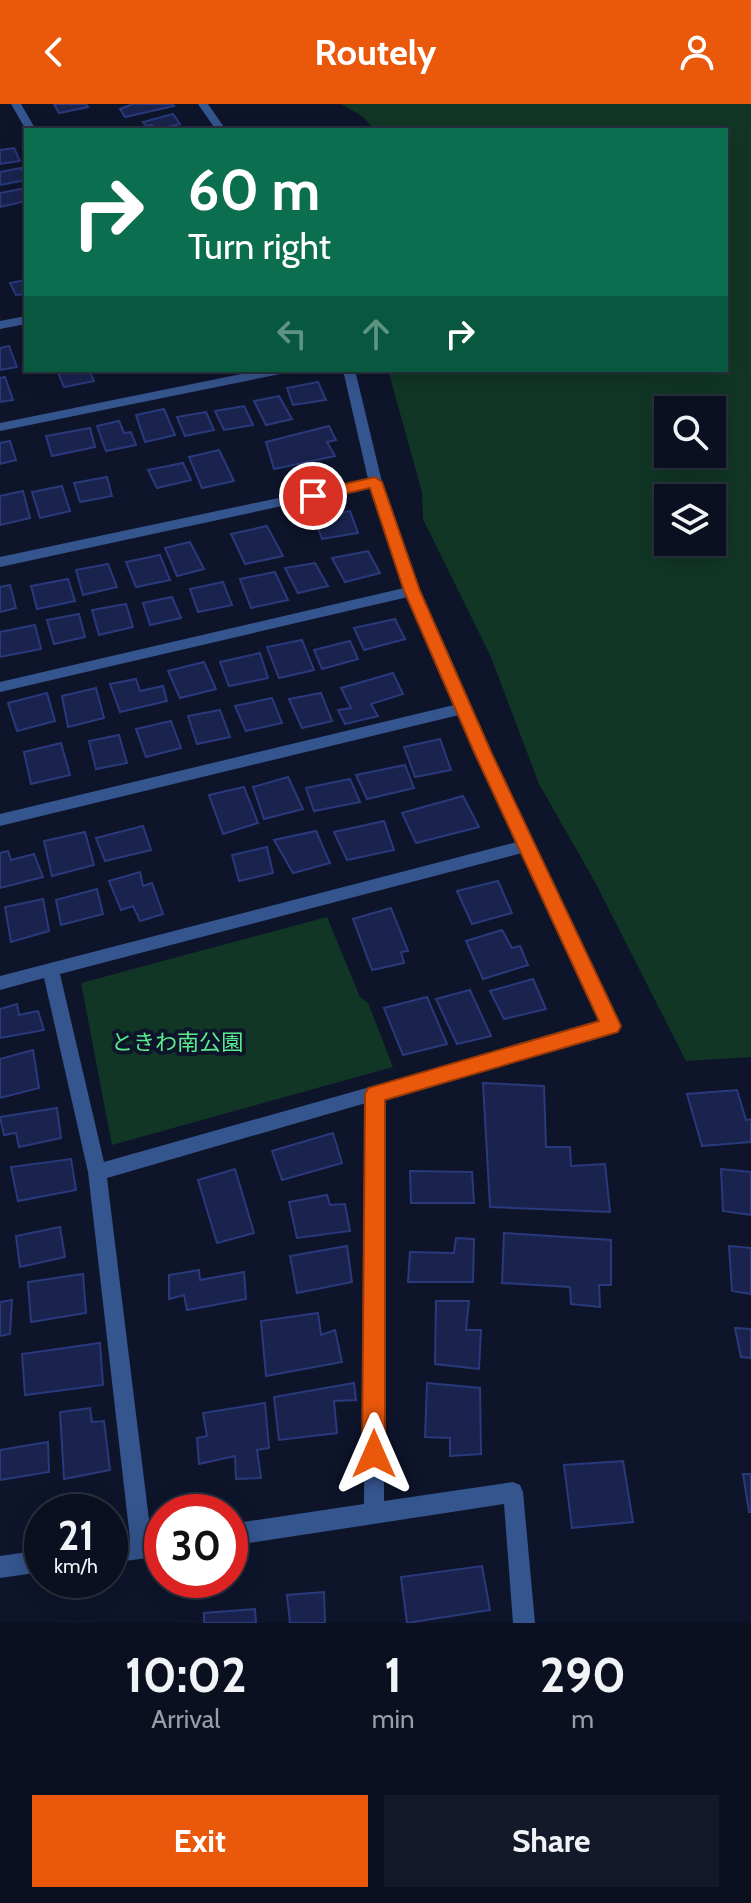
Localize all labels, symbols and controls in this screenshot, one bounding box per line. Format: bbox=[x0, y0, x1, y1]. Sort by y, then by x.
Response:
icon: back bbox=[32, 30, 76, 74]
text: Routely bbox=[315, 30, 436, 74]
icon: person bbox=[675, 30, 719, 74]
text: 60 m bbox=[188, 156, 320, 224]
icon: right bbox=[56, 160, 160, 264]
text: Turn right bbox=[188, 224, 331, 268]
icon: left bbox=[270, 312, 314, 356]
icon: ahead bbox=[354, 312, 398, 356]
icon: right bbox=[438, 312, 482, 356]
map controls bbox=[654, 396, 726, 556]
button: search bbox=[654, 396, 726, 468]
pin bbox=[279, 462, 347, 530]
icon: arrive bbox=[291, 474, 335, 518]
button: layers bbox=[654, 484, 726, 556]
park label: ときわ南公園 bbox=[111, 1029, 243, 1056]
position arrow bbox=[332, 1412, 416, 1496]
speed limit sign: 30 bbox=[144, 1494, 248, 1598]
text: 21 bbox=[58, 1511, 94, 1560]
text: km/h bbox=[54, 1554, 98, 1578]
text: 10:02 bbox=[125, 1646, 247, 1704]
text: 1 bbox=[384, 1646, 402, 1704]
text: 290 bbox=[540, 1646, 626, 1704]
text: Arrival bbox=[151, 1703, 220, 1735]
text: min bbox=[372, 1703, 415, 1735]
text: m bbox=[571, 1703, 594, 1735]
button: Exit bbox=[32, 1795, 368, 1887]
button: Share bbox=[384, 1795, 719, 1887]

